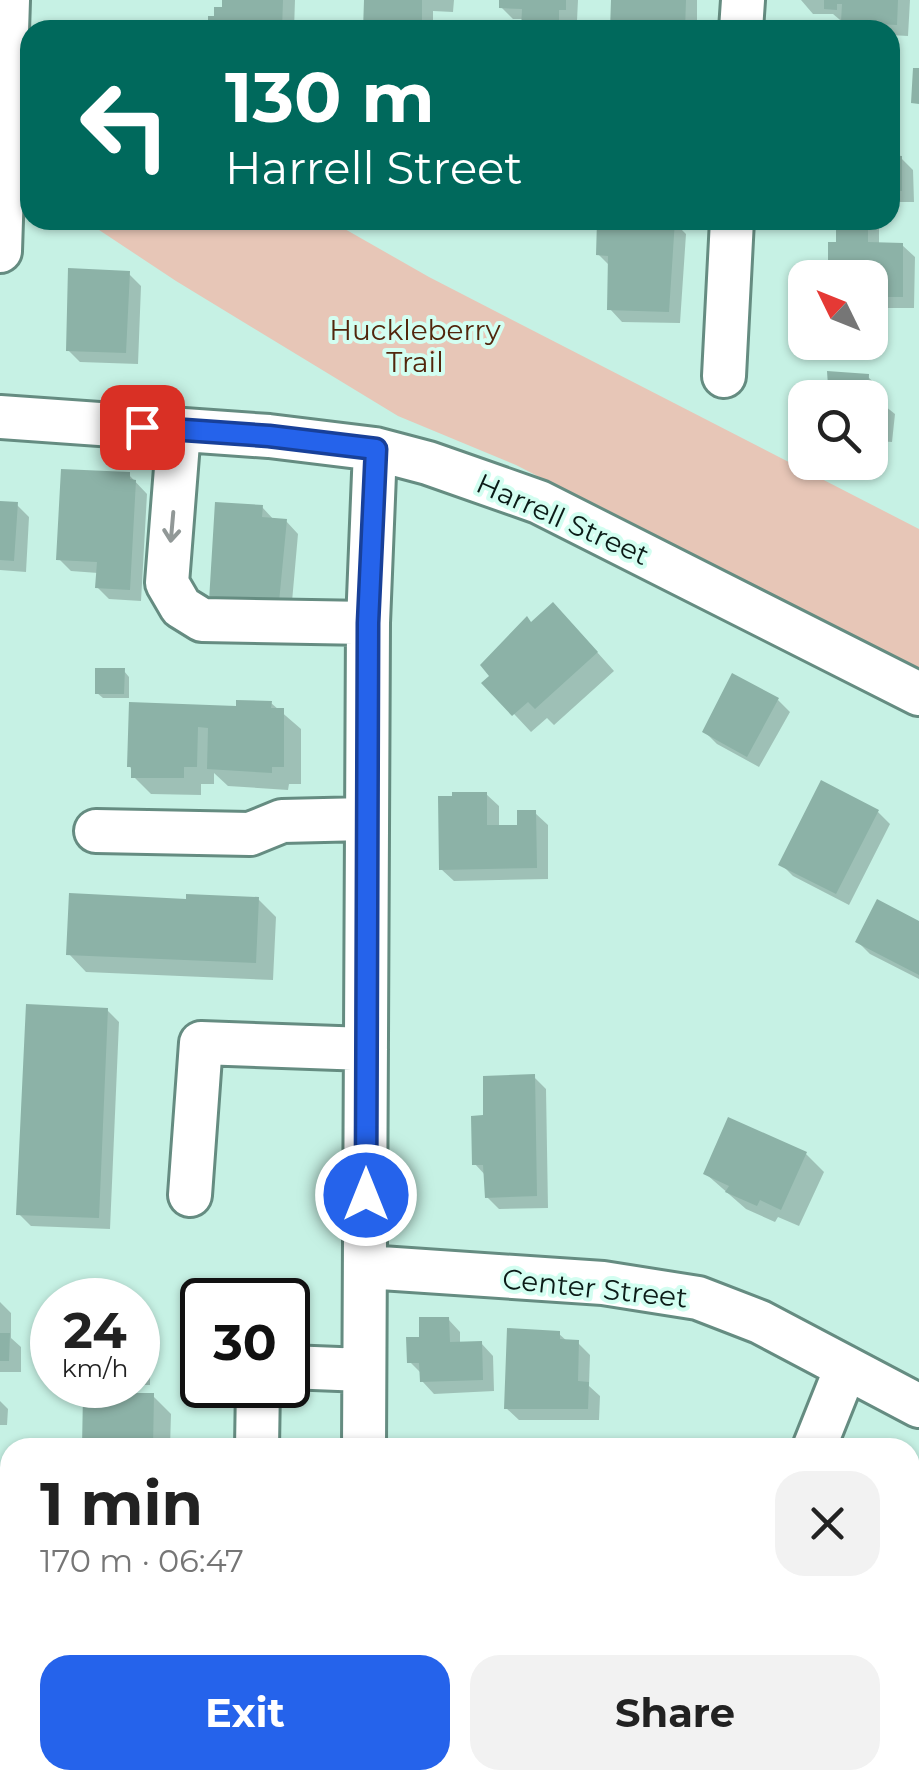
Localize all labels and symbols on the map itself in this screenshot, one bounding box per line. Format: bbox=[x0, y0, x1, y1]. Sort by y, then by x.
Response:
north arrow bbox=[788, 260, 888, 360]
park label: Huckleberry Trail bbox=[329, 313, 502, 379]
pin bbox=[100, 385, 185, 470]
street label: Harrell Street bbox=[472, 466, 654, 572]
one-way arrow bbox=[162, 511, 181, 543]
position arrow bbox=[314, 1143, 418, 1247]
street label: Center Street bbox=[501, 1261, 689, 1315]
speed limit sign: 30 bbox=[180, 1278, 310, 1408]

